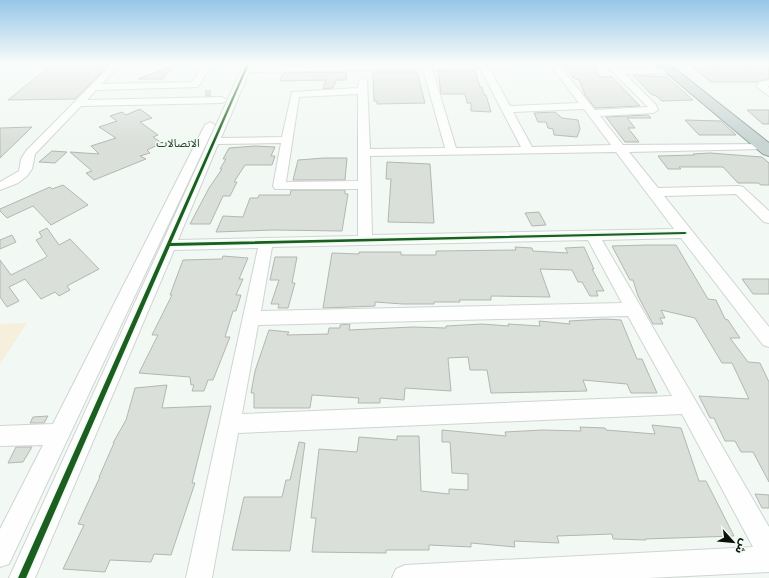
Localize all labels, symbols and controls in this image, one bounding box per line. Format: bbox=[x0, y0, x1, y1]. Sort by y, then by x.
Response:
district label: الاتصالات bbox=[156, 137, 200, 149]
north arrow bbox=[713, 522, 753, 562]
text: ش bbox=[732, 537, 751, 556]

